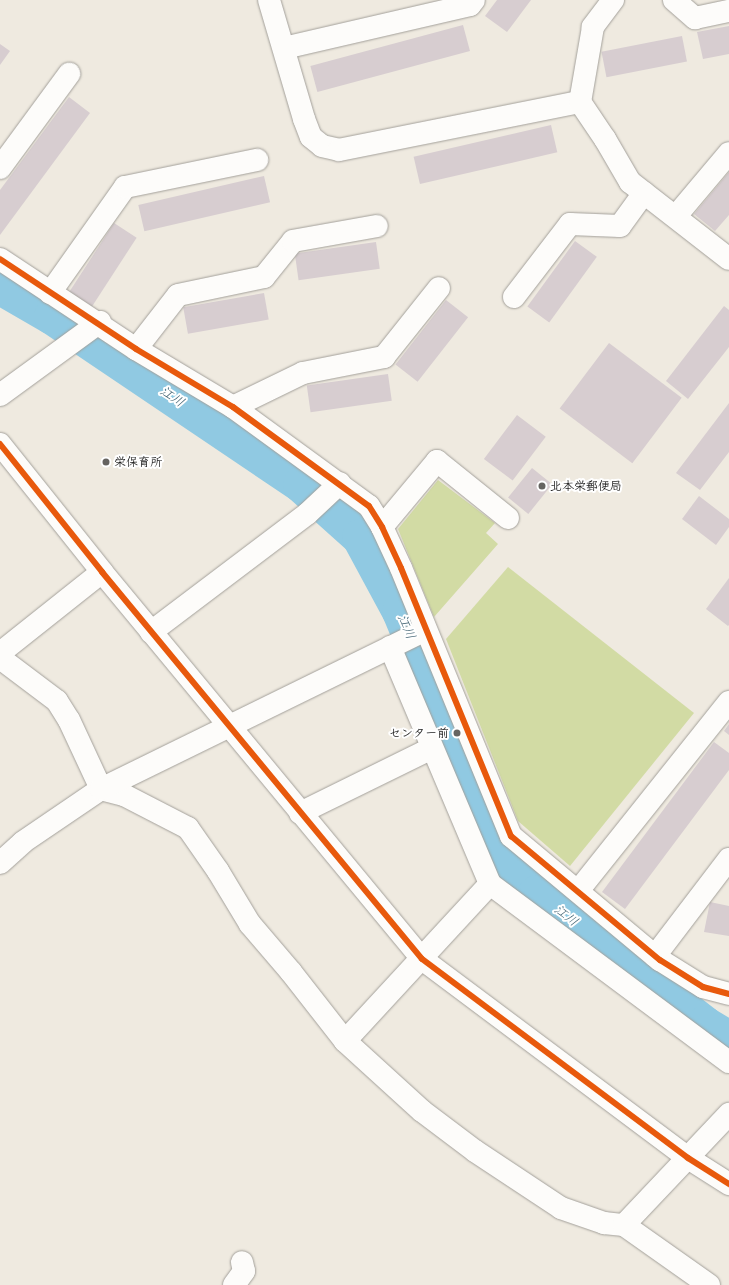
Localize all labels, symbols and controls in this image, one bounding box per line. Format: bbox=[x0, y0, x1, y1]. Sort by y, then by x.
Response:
water label: 江川 bbox=[157, 383, 187, 411]
place label: 栄保育所 bbox=[114, 455, 162, 469]
marker: 栄保育所 bbox=[101, 457, 111, 467]
place label: 北本栄郵便局 bbox=[550, 479, 622, 493]
marker: 北本栄郵便局 bbox=[537, 481, 547, 491]
water label: 江川 bbox=[394, 612, 418, 642]
place label: センター前 bbox=[389, 726, 449, 740]
marker: センター前 bbox=[452, 728, 462, 738]
water label: 江川 bbox=[551, 902, 581, 930]

